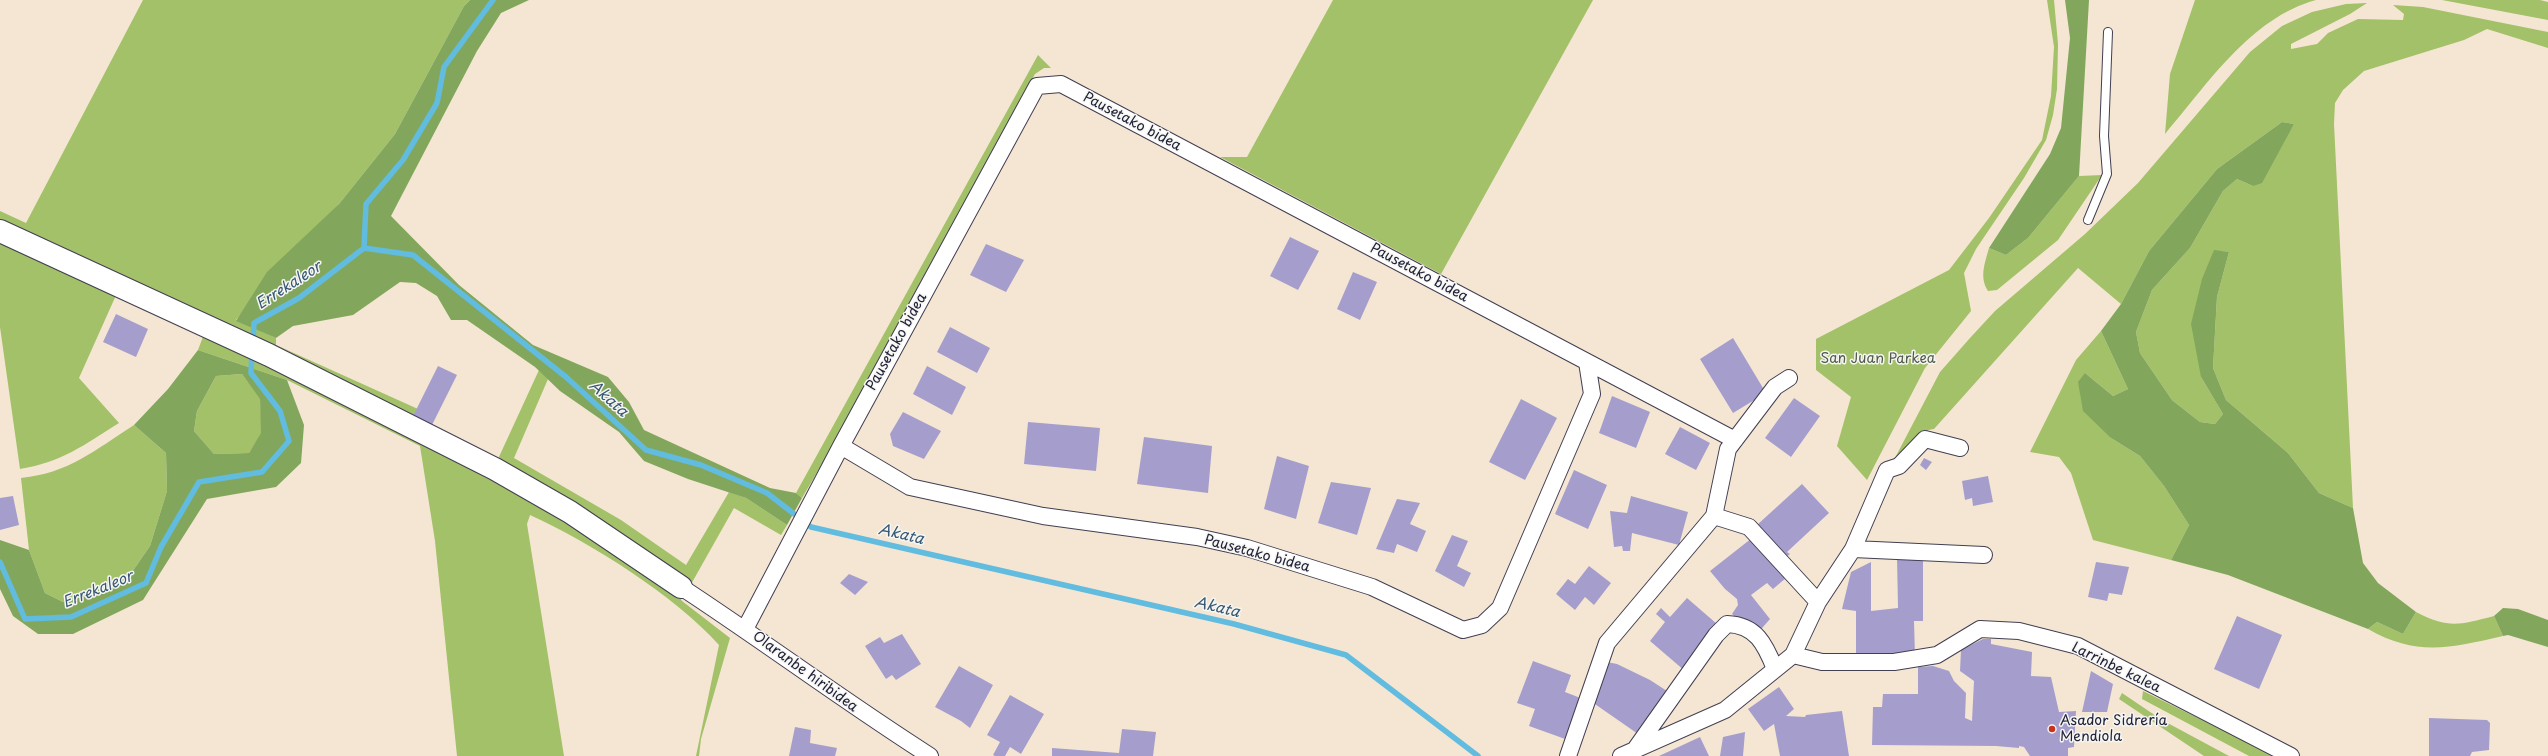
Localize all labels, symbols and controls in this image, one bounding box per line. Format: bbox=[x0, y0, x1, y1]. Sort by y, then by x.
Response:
street label: Pausetako bidea bbox=[1080, 89, 1184, 155]
street label: Pausetako bidea bbox=[1367, 240, 1471, 306]
water label: Errekaleor bbox=[253, 258, 325, 314]
street label: Pausetako bidea bbox=[863, 290, 931, 394]
park label: San Juan Parkea bbox=[1821, 351, 1935, 367]
water label: Akata bbox=[585, 377, 631, 421]
water label: Akata bbox=[877, 521, 925, 549]
street label: Pausetako bidea bbox=[1202, 532, 1312, 576]
water label: Errekaleor bbox=[60, 568, 136, 612]
water label: Akata bbox=[1193, 594, 1241, 622]
street label: Olaranbe hiribidea bbox=[749, 628, 861, 716]
street label: Larrinbe kalea bbox=[2069, 639, 2163, 697]
place label: Asador Sidrería Mendiola bbox=[2060, 713, 2167, 746]
marker: Asador Sidrería Mendiola bbox=[2047, 724, 2057, 734]

